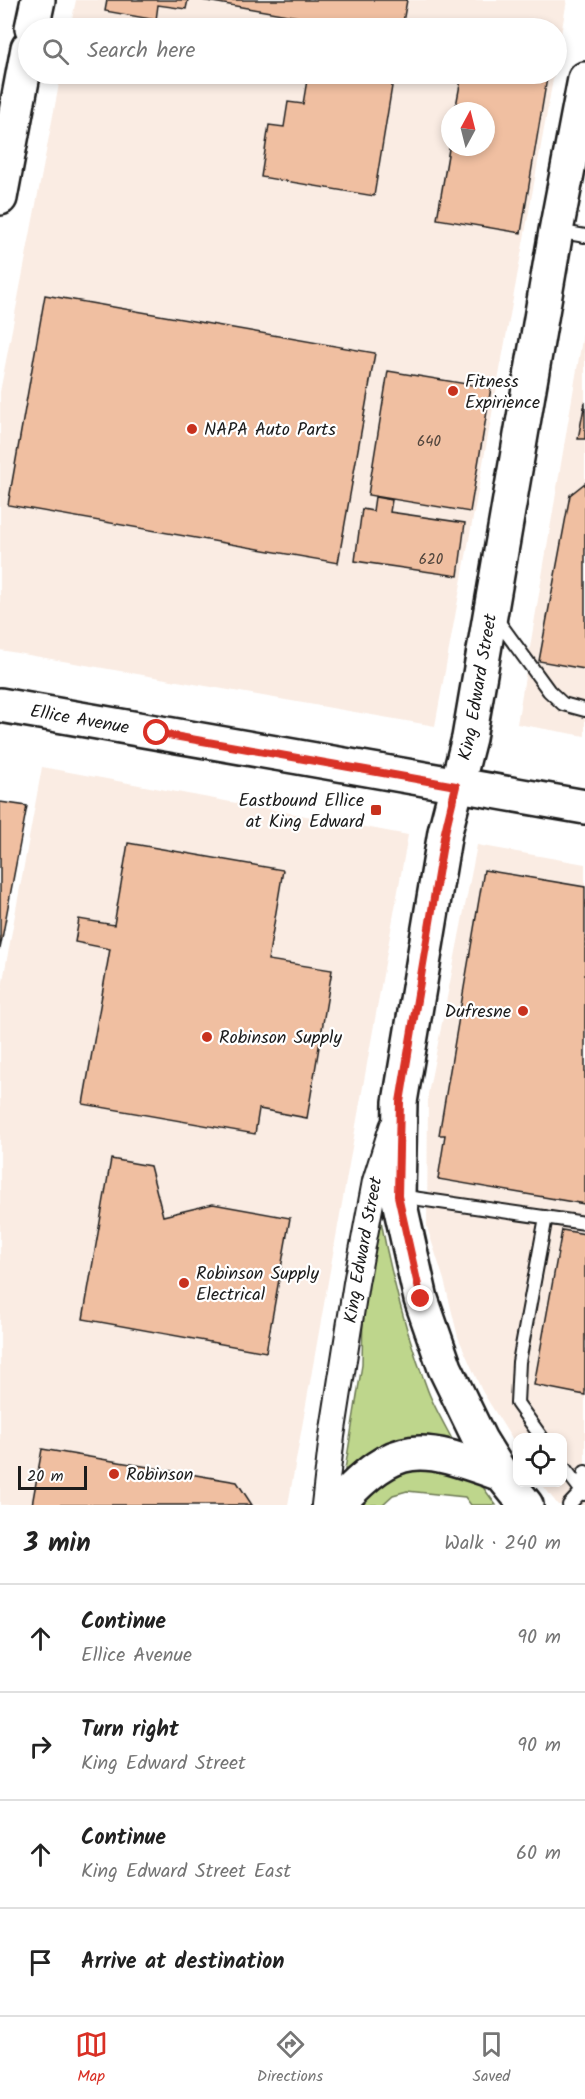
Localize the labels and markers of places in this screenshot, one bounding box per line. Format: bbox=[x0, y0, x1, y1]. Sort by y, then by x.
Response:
place label: Fitness Expirience bbox=[465, 368, 540, 418]
marker: Fitness Expirience bbox=[446, 384, 460, 398]
place label: NAPA Auto Parts bbox=[204, 416, 336, 445]
marker: NAPA Auto Parts bbox=[185, 422, 199, 436]
place label: Eastbound Ellice at King Edward bbox=[239, 787, 365, 837]
marker: Eastbound Ellice at King Edward bbox=[369, 803, 383, 817]
place label: Dufresne bbox=[445, 998, 511, 1027]
marker: Dufresne bbox=[516, 1004, 530, 1018]
place label: Robinson Supply bbox=[219, 1024, 342, 1053]
marker: Robinson Supply bbox=[200, 1030, 214, 1044]
place label: Robinson Supply Electrical bbox=[196, 1260, 319, 1310]
marker: Robinson Supply Electrical bbox=[177, 1276, 191, 1290]
place label: Robinson bbox=[126, 1461, 193, 1490]
marker: Robinson bbox=[107, 1467, 121, 1481]

